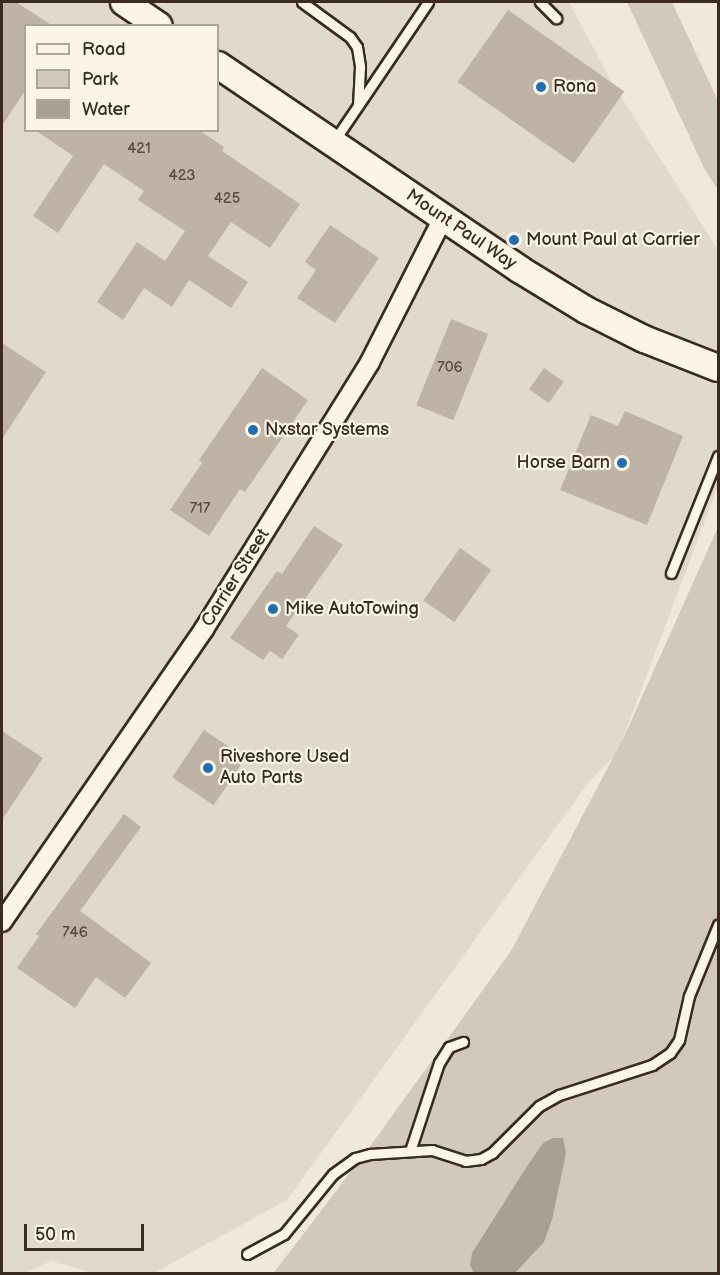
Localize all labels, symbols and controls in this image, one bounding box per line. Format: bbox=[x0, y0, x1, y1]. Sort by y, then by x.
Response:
legend bbox=[24, 24, 219, 132]
text: Road bbox=[82, 39, 126, 60]
text: Park bbox=[82, 69, 118, 90]
place label: Rona bbox=[553, 76, 596, 98]
marker: Rona bbox=[534, 80, 548, 94]
text: Water bbox=[82, 99, 130, 120]
house number: 421 bbox=[127, 140, 151, 158]
house number: 423 bbox=[169, 167, 195, 185]
street label: Mount Paul Way bbox=[401, 185, 521, 275]
house number: 425 bbox=[214, 190, 240, 208]
place label: Mount Paul at Carrier bbox=[526, 229, 700, 251]
marker: Mount Paul at Carrier bbox=[507, 233, 521, 247]
house number: 706 bbox=[437, 359, 463, 377]
place label: Nxstar Systems bbox=[265, 419, 390, 441]
marker: Nxstar Systems bbox=[246, 423, 260, 437]
place label: Horse Barn bbox=[517, 452, 610, 474]
marker: Horse Barn bbox=[615, 456, 629, 470]
house number: 717 bbox=[190, 500, 210, 518]
street label: Carrier Street bbox=[197, 525, 275, 631]
place label: Mike AutoTowing bbox=[285, 598, 419, 620]
marker: Mike AutoTowing bbox=[266, 602, 280, 616]
place label: Riveshore Used Auto Parts bbox=[220, 747, 349, 789]
marker: Riveshore Used Auto Parts bbox=[201, 761, 215, 775]
house number: 746 bbox=[62, 924, 88, 942]
scale bar bbox=[27, 1212, 147, 1250]
text: 50 m bbox=[35, 1224, 76, 1245]

